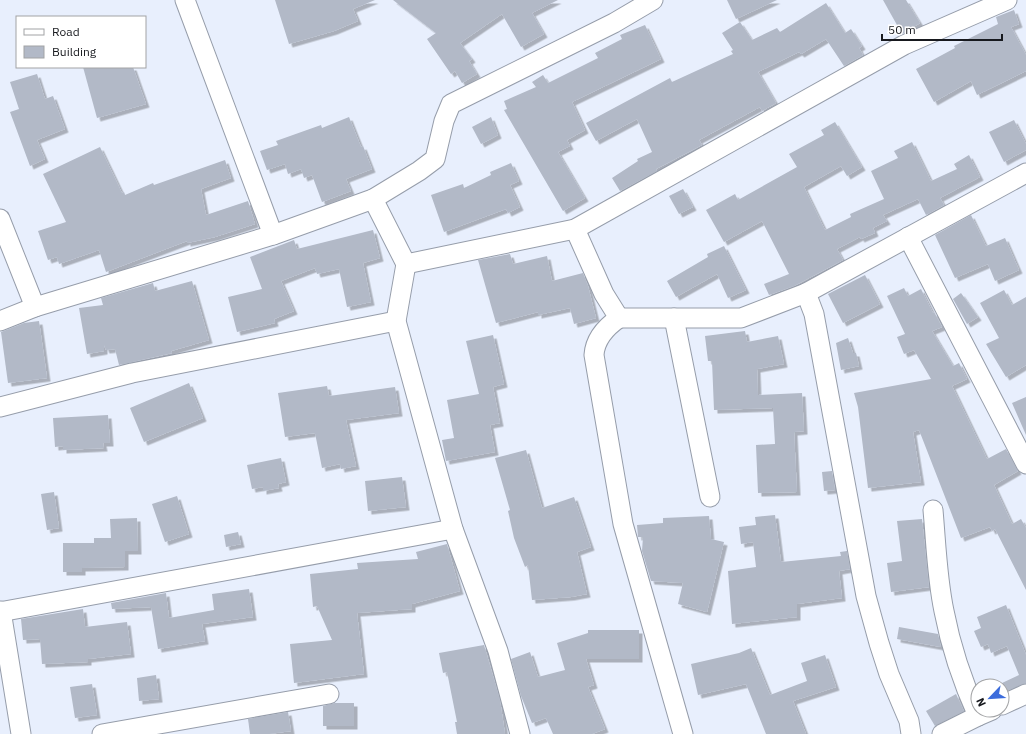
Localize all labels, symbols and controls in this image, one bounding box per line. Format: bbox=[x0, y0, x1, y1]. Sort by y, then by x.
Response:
legend bbox=[16, 16, 146, 68]
scale bar bbox=[882, 16, 1002, 42]
text: 50 m bbox=[888, 22, 916, 37]
text: Road bbox=[52, 24, 80, 39]
text: Building bbox=[52, 44, 97, 59]
north arrow bbox=[970, 678, 1010, 718]
text: N bbox=[973, 696, 989, 709]

